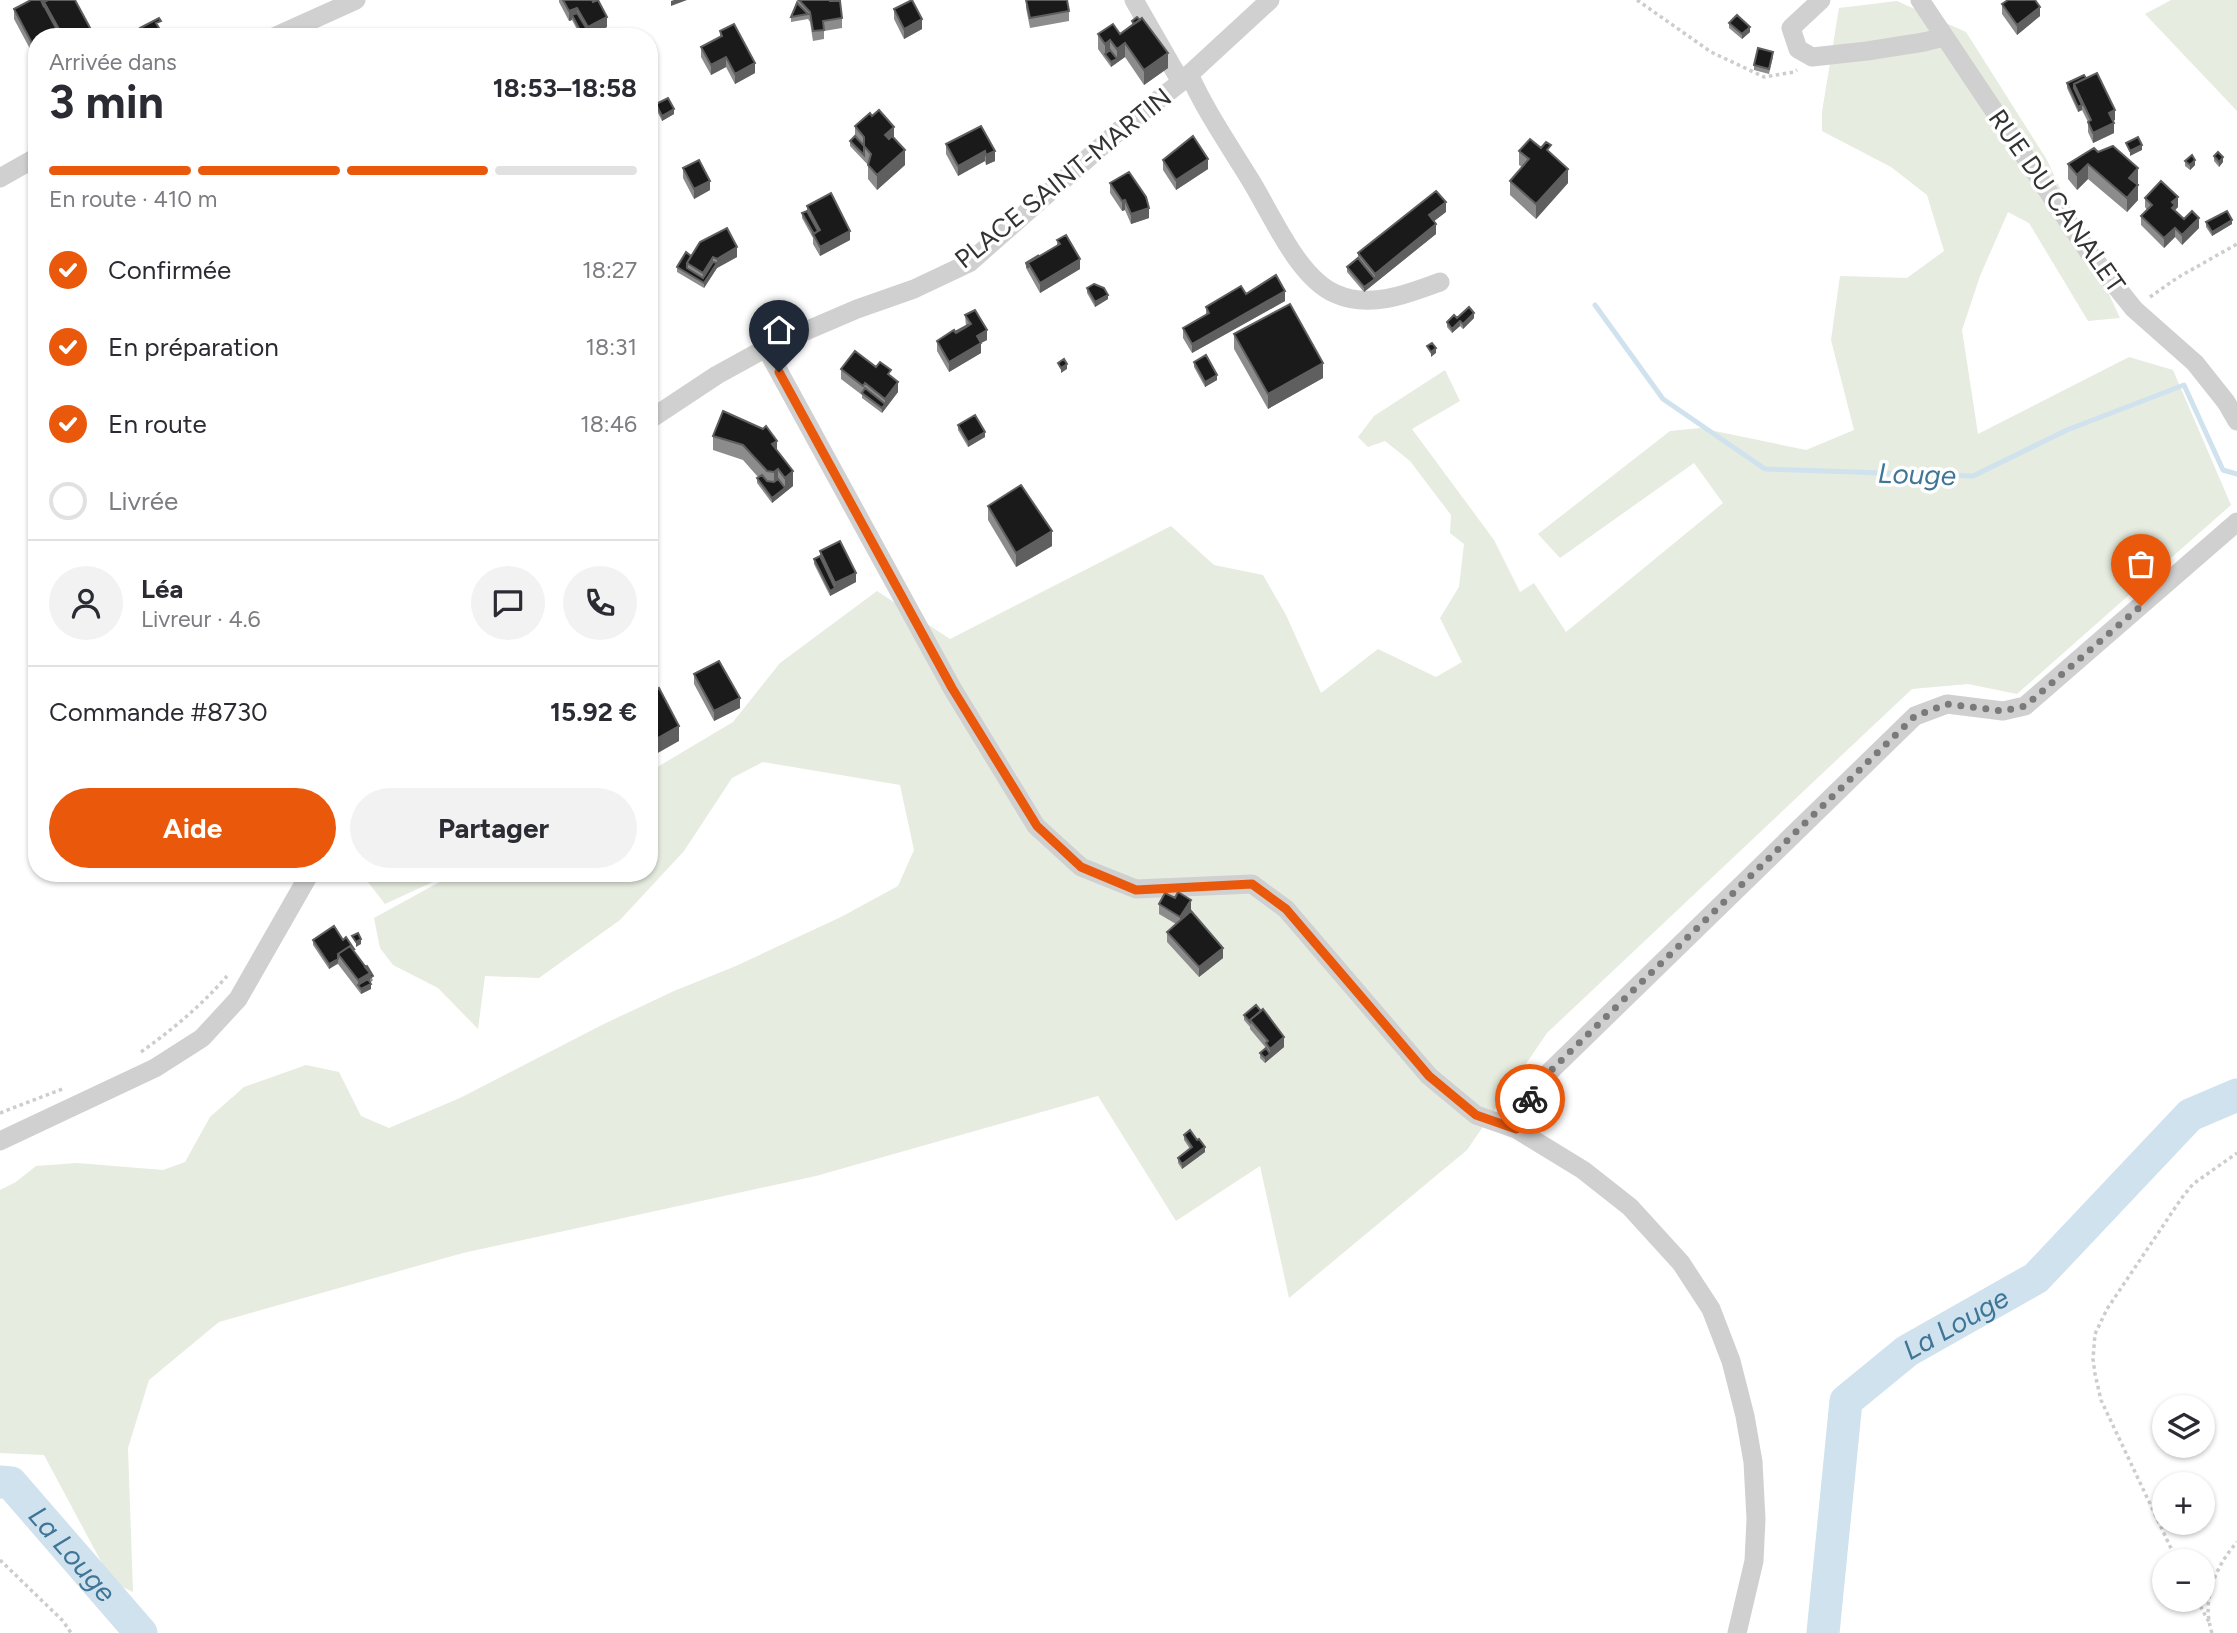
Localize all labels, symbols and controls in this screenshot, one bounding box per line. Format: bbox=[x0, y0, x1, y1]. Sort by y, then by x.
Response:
text: Arrivée dans bbox=[49, 48, 177, 76]
text: 18:53–18:58 bbox=[493, 72, 637, 104]
text: 3 min bbox=[49, 74, 164, 130]
street label: PLACE SAINT-MARTIN bbox=[948, 81, 1178, 275]
street label: RUE DU CANALET bbox=[1982, 103, 2133, 299]
text: En route · 410 m bbox=[49, 185, 217, 213]
icon: check bbox=[49, 251, 87, 289]
text: Confirmée bbox=[108, 254, 231, 286]
text: 18:27 bbox=[582, 256, 637, 284]
pin bbox=[749, 300, 809, 372]
icon: home bbox=[760, 311, 798, 349]
icon: check bbox=[49, 328, 87, 366]
text: En préparation bbox=[108, 331, 279, 363]
text: 18:31 bbox=[586, 333, 637, 361]
icon: check bbox=[49, 405, 87, 443]
text: En route bbox=[108, 408, 207, 440]
text: 18:46 bbox=[580, 410, 637, 438]
water label: Louge bbox=[1877, 456, 1957, 492]
text: Livrée bbox=[108, 485, 178, 517]
pin bbox=[2111, 534, 2171, 606]
icon: bag bbox=[2122, 545, 2160, 583]
button: person bbox=[49, 566, 123, 640]
button: chat bbox=[471, 566, 545, 640]
button: phone bbox=[563, 566, 637, 640]
text: Léa bbox=[141, 573, 183, 605]
text: Livreur · 4.6 bbox=[141, 605, 261, 633]
text: Commande #8730 bbox=[49, 696, 268, 728]
text: 15.92 € bbox=[550, 696, 637, 728]
button: Aide bbox=[49, 788, 336, 868]
button: Partager bbox=[350, 788, 637, 868]
courier bbox=[1495, 1064, 1565, 1134]
icon: bike bbox=[1511, 1080, 1549, 1118]
water label: La Louge bbox=[1897, 1280, 2015, 1367]
map controls bbox=[2152, 1395, 2215, 1612]
button: layers bbox=[2152, 1395, 2215, 1458]
button: + bbox=[2152, 1472, 2215, 1535]
water label: La Louge bbox=[22, 1499, 123, 1609]
button: − bbox=[2152, 1549, 2215, 1612]

